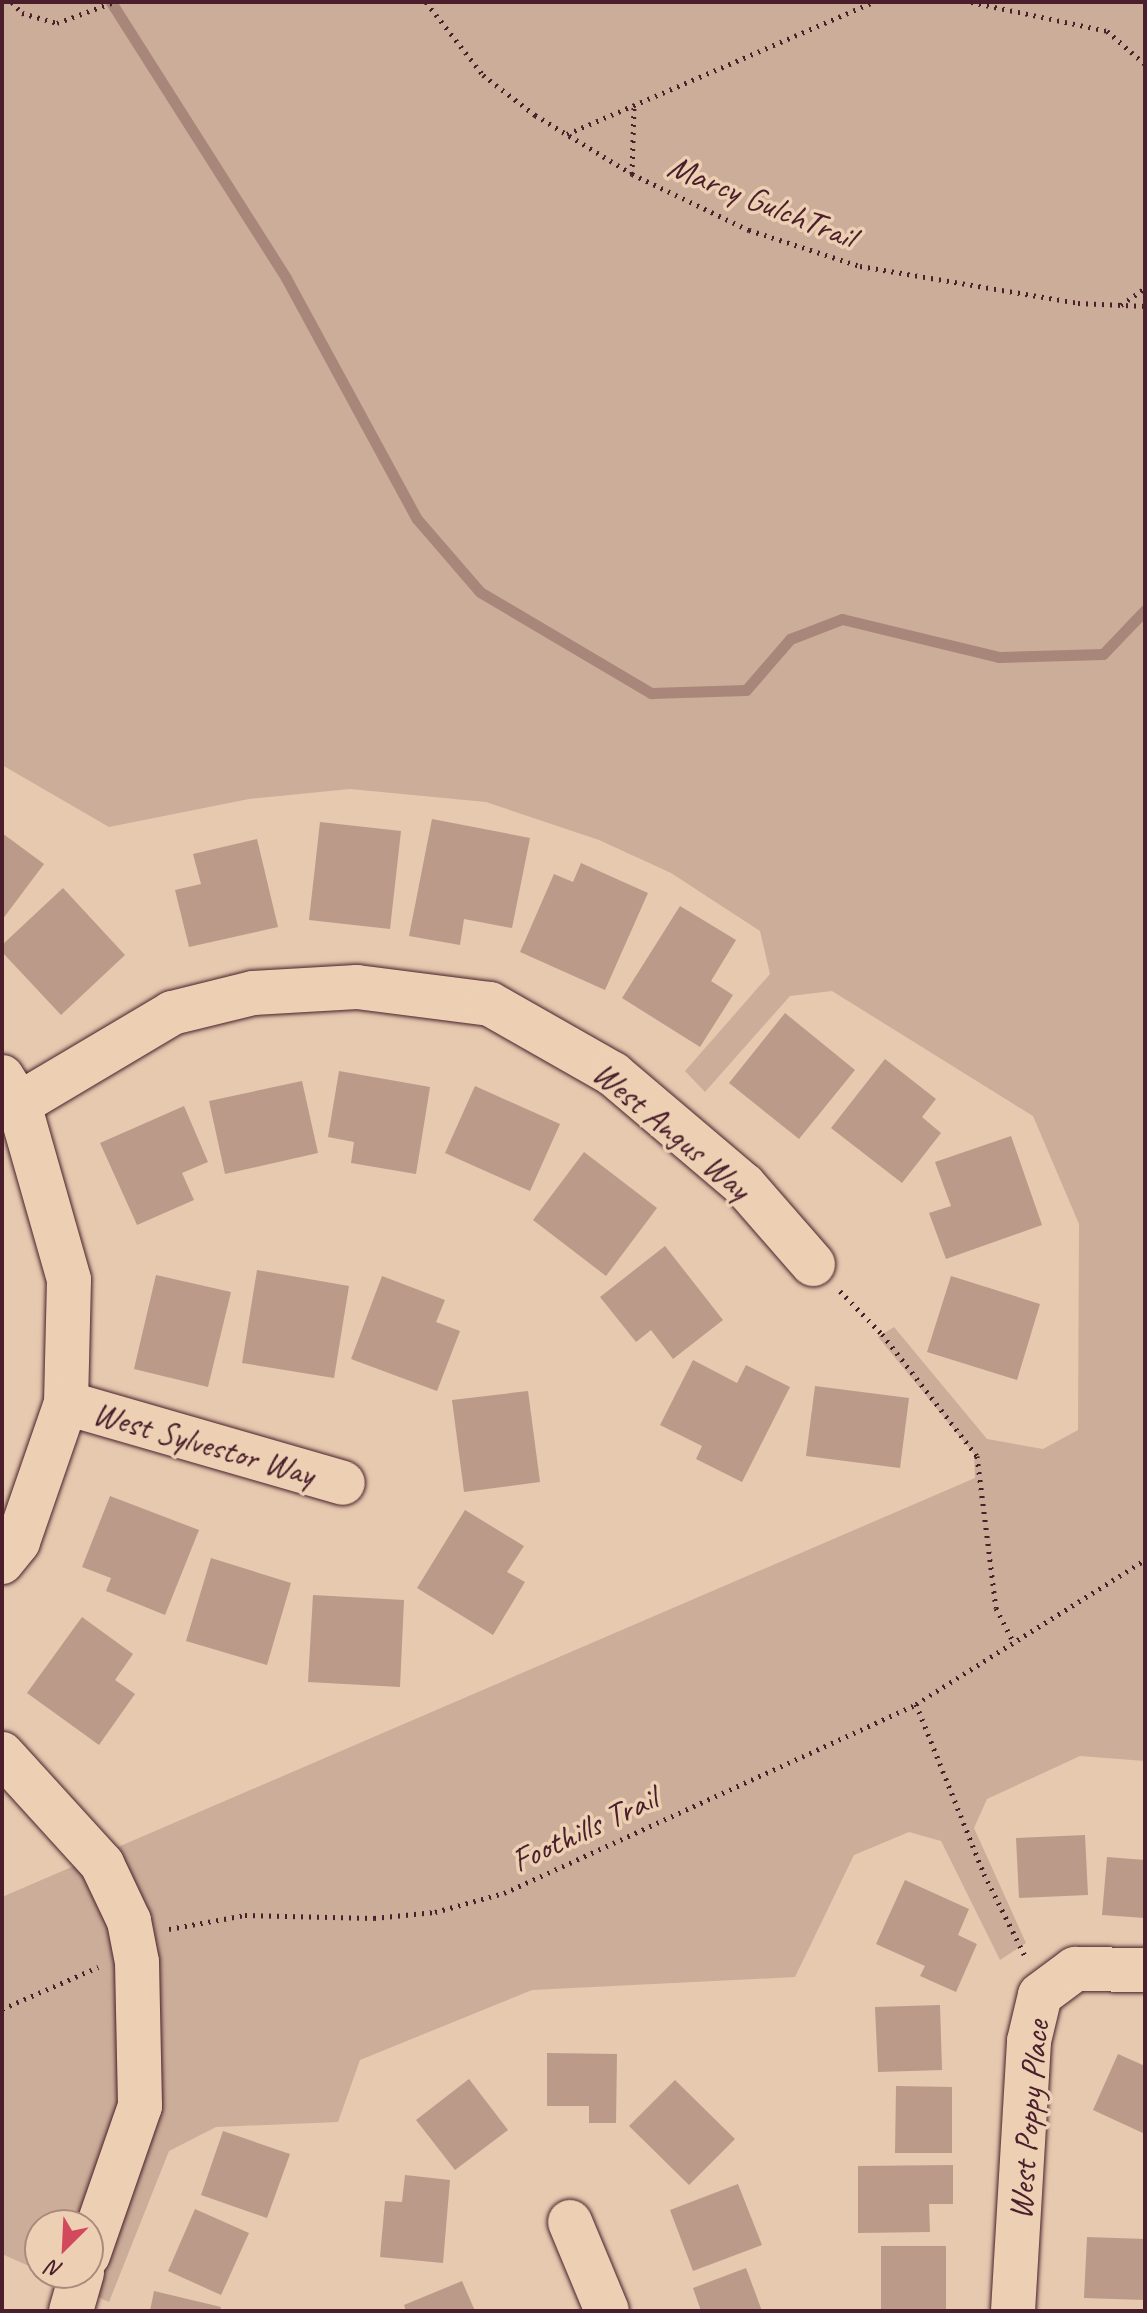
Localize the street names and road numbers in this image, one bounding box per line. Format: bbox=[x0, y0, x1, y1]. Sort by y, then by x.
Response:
street label: Marcy GulchTrail bbox=[663, 145, 861, 257]
street label: West Angus Way bbox=[585, 1052, 759, 1208]
street label: West Sylvestor Way bbox=[89, 1392, 319, 1494]
street label: Foothills Trail bbox=[505, 1778, 663, 1880]
street label: West Poppy Place bbox=[999, 2019, 1057, 2221]

